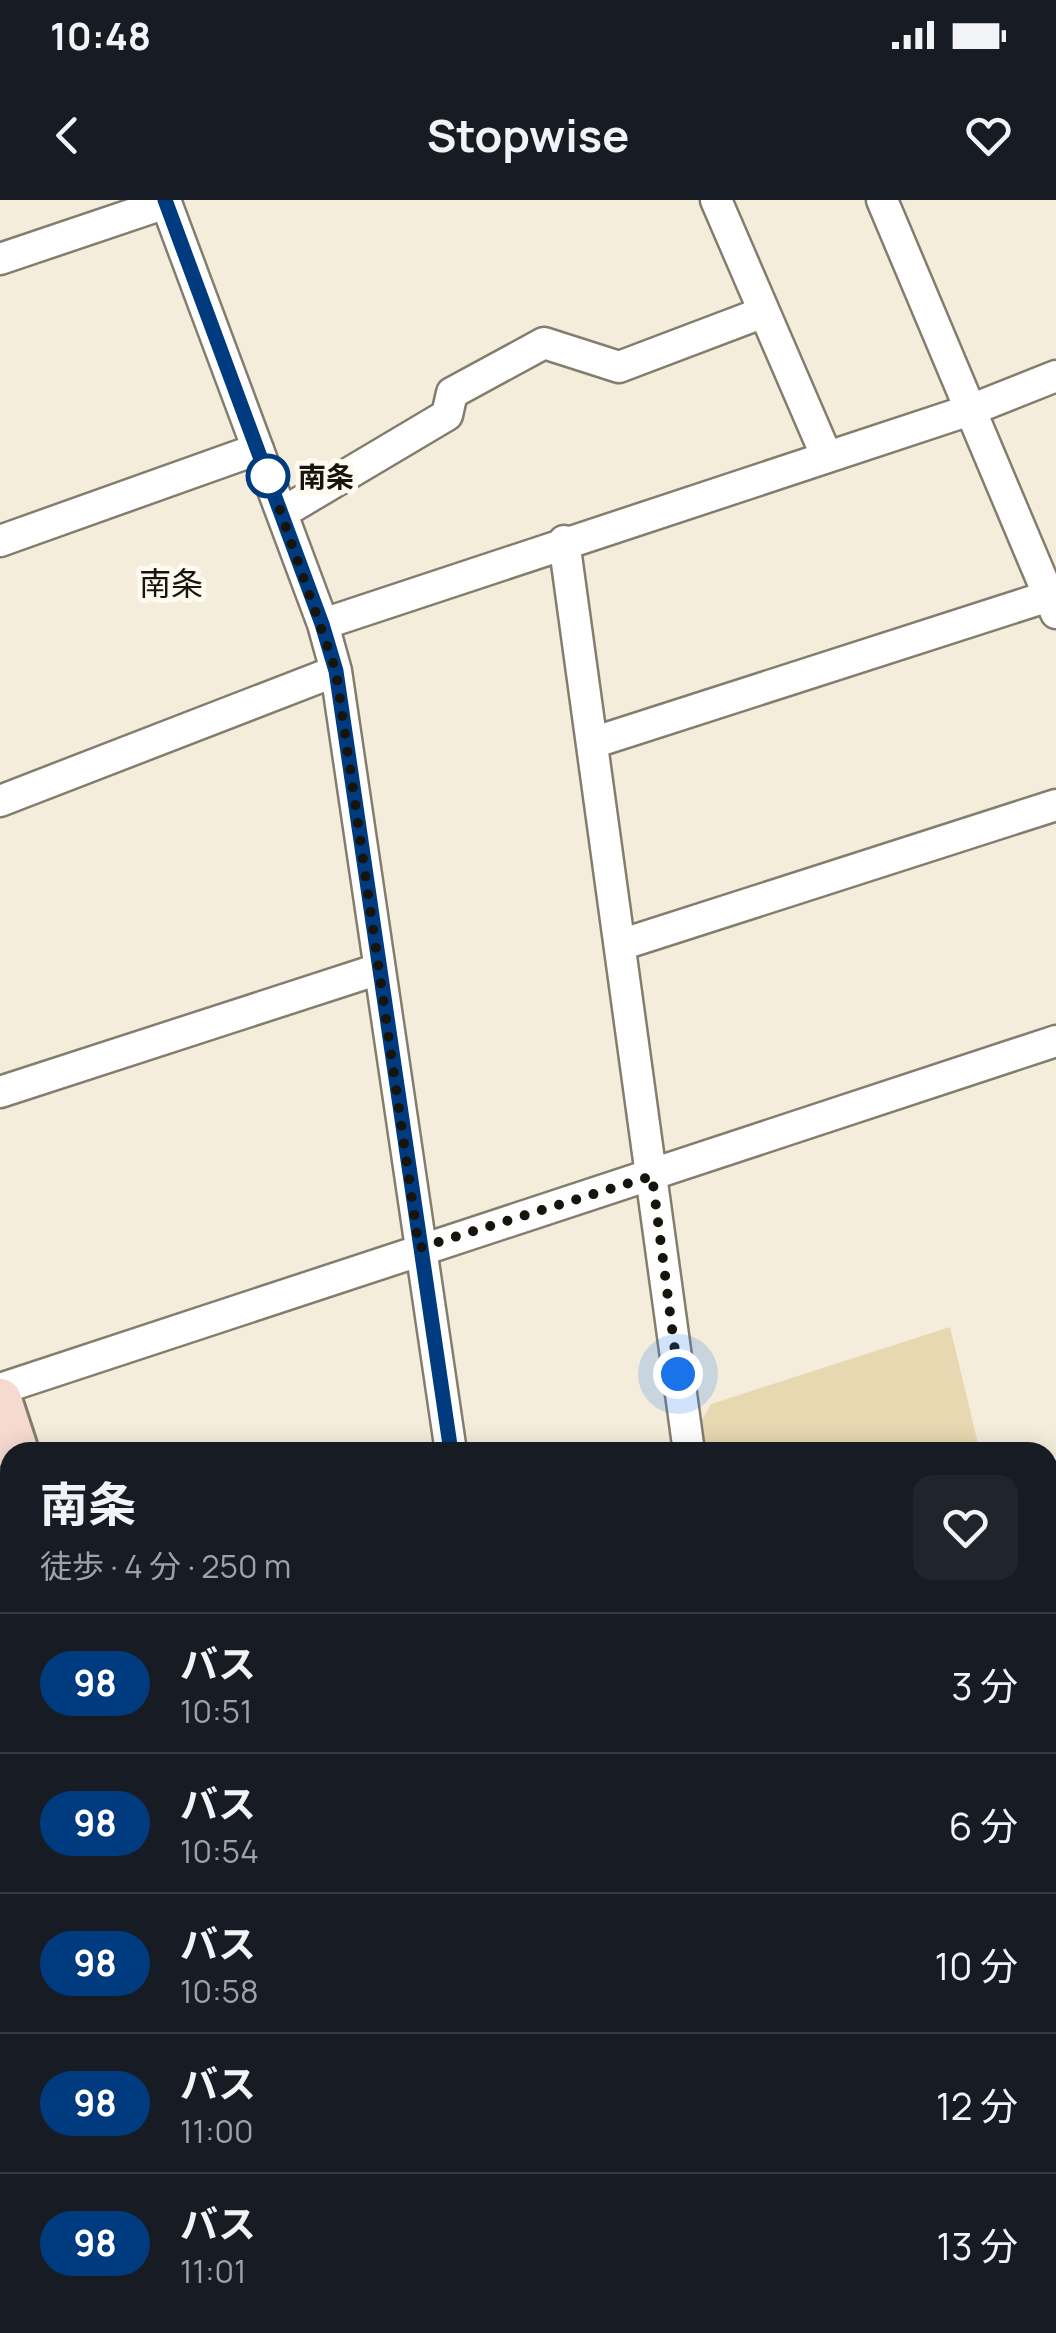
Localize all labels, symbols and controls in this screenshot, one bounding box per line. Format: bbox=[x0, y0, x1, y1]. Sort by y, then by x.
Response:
text: 10:48 bbox=[50, 9, 151, 61]
text: Stopwise bbox=[427, 104, 629, 166]
icon: back bbox=[40, 108, 95, 163]
icon: heart bbox=[961, 108, 1016, 163]
marker: 南条 bbox=[247, 455, 289, 497]
place label: 南条 bbox=[298, 457, 354, 495]
district label: 南条 bbox=[139, 561, 203, 605]
your location bbox=[653, 1349, 703, 1399]
text: 南条 bbox=[40, 1471, 136, 1536]
button: heart bbox=[913, 1475, 1018, 1580]
text: 徒歩 · 4 分 · 250 m bbox=[40, 1544, 291, 1588]
text: バス bbox=[180, 1637, 256, 1689]
text: 98 bbox=[73, 1659, 117, 1707]
text: 3 分 bbox=[951, 1659, 1018, 1711]
text: 10:51 bbox=[180, 1689, 253, 1733]
text: バス bbox=[180, 1777, 256, 1829]
text: 98 bbox=[73, 1799, 117, 1847]
text: 6 分 bbox=[949, 1799, 1018, 1851]
text: 10:54 bbox=[180, 1829, 259, 1873]
text: バス bbox=[180, 1917, 256, 1969]
text: 98 bbox=[73, 1939, 117, 1987]
text: 10 分 bbox=[934, 1939, 1018, 1991]
text: 10:58 bbox=[180, 1969, 259, 2013]
text: バス bbox=[180, 2057, 256, 2109]
text: 98 bbox=[73, 2079, 117, 2127]
text: 12 分 bbox=[936, 2079, 1018, 2131]
text: 11:00 bbox=[180, 2109, 254, 2153]
text: バス bbox=[180, 2197, 256, 2249]
text: 98 bbox=[73, 2219, 117, 2267]
text: 13 分 bbox=[937, 2219, 1018, 2271]
text: 11:01 bbox=[180, 2249, 247, 2293]

